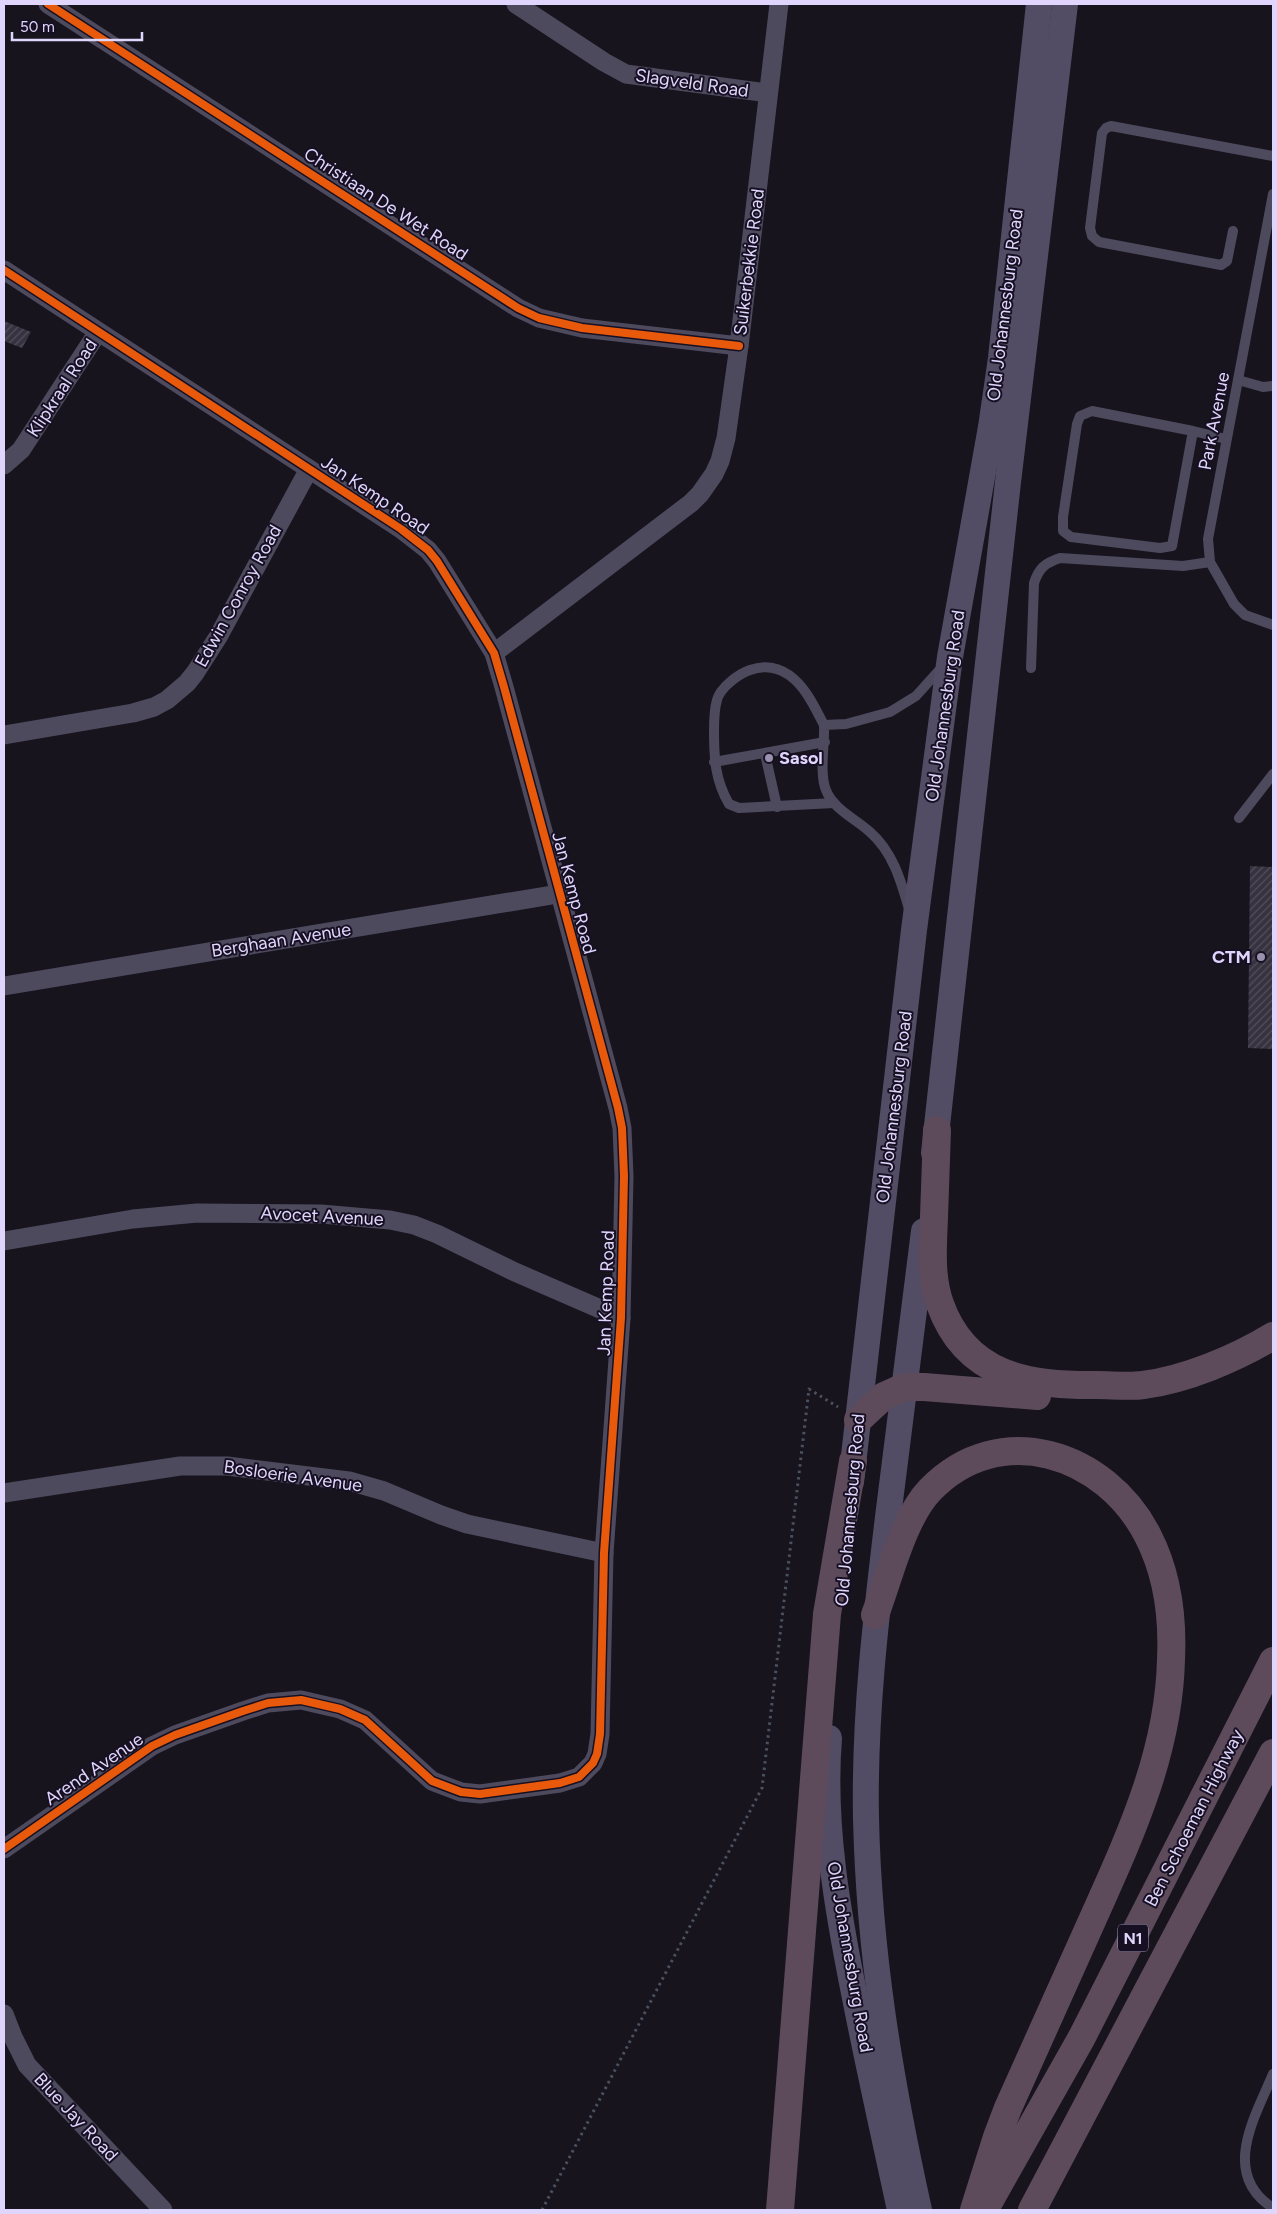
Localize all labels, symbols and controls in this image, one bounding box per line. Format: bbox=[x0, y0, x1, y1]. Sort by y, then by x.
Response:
scale bar bbox=[12, 10, 142, 42]
text: 50 m bbox=[20, 18, 55, 36]
street label: Slagveld Road bbox=[634, 64, 750, 102]
street label: Christiaan De Wet Road bbox=[300, 143, 472, 265]
street label: Suikerbekkie Road bbox=[729, 187, 769, 337]
street label: Old Johannesburg Road bbox=[982, 208, 1028, 402]
street label: Klipkraal Road bbox=[22, 335, 102, 441]
street label: Park Avenue bbox=[1194, 370, 1234, 472]
street label: Jan Kemp Road bbox=[317, 451, 433, 539]
street label: Edwin Conroy Road bbox=[190, 521, 286, 671]
street label: Old Johannesburg Road bbox=[921, 609, 969, 803]
place label: Sasol bbox=[779, 747, 823, 769]
marker: Sasol bbox=[763, 752, 775, 764]
street label: Jan Kemp Road bbox=[547, 830, 601, 956]
street label: Berghaan Avenue bbox=[210, 918, 353, 962]
place label: CTM bbox=[1212, 946, 1251, 968]
marker: CTM bbox=[1255, 951, 1267, 963]
street label: Old Johannesburg Road bbox=[871, 1010, 917, 1204]
street label: Avocet Avenue bbox=[260, 1202, 384, 1230]
street label: Jan Kemp Road bbox=[593, 1230, 619, 1356]
street label: Old Johannesburg Road bbox=[831, 1413, 869, 1607]
street label: Bosloerie Avenue bbox=[222, 1455, 364, 1497]
street label: Ben Schoeman Highway bbox=[1140, 1725, 1249, 1910]
street label: Arend Avenue bbox=[41, 1728, 148, 1810]
street label: Old Johannesburg Road bbox=[822, 1860, 878, 2054]
road number: N1 bbox=[1118, 1925, 1148, 1952]
street label: Blue Jay Road bbox=[29, 2068, 123, 2166]

